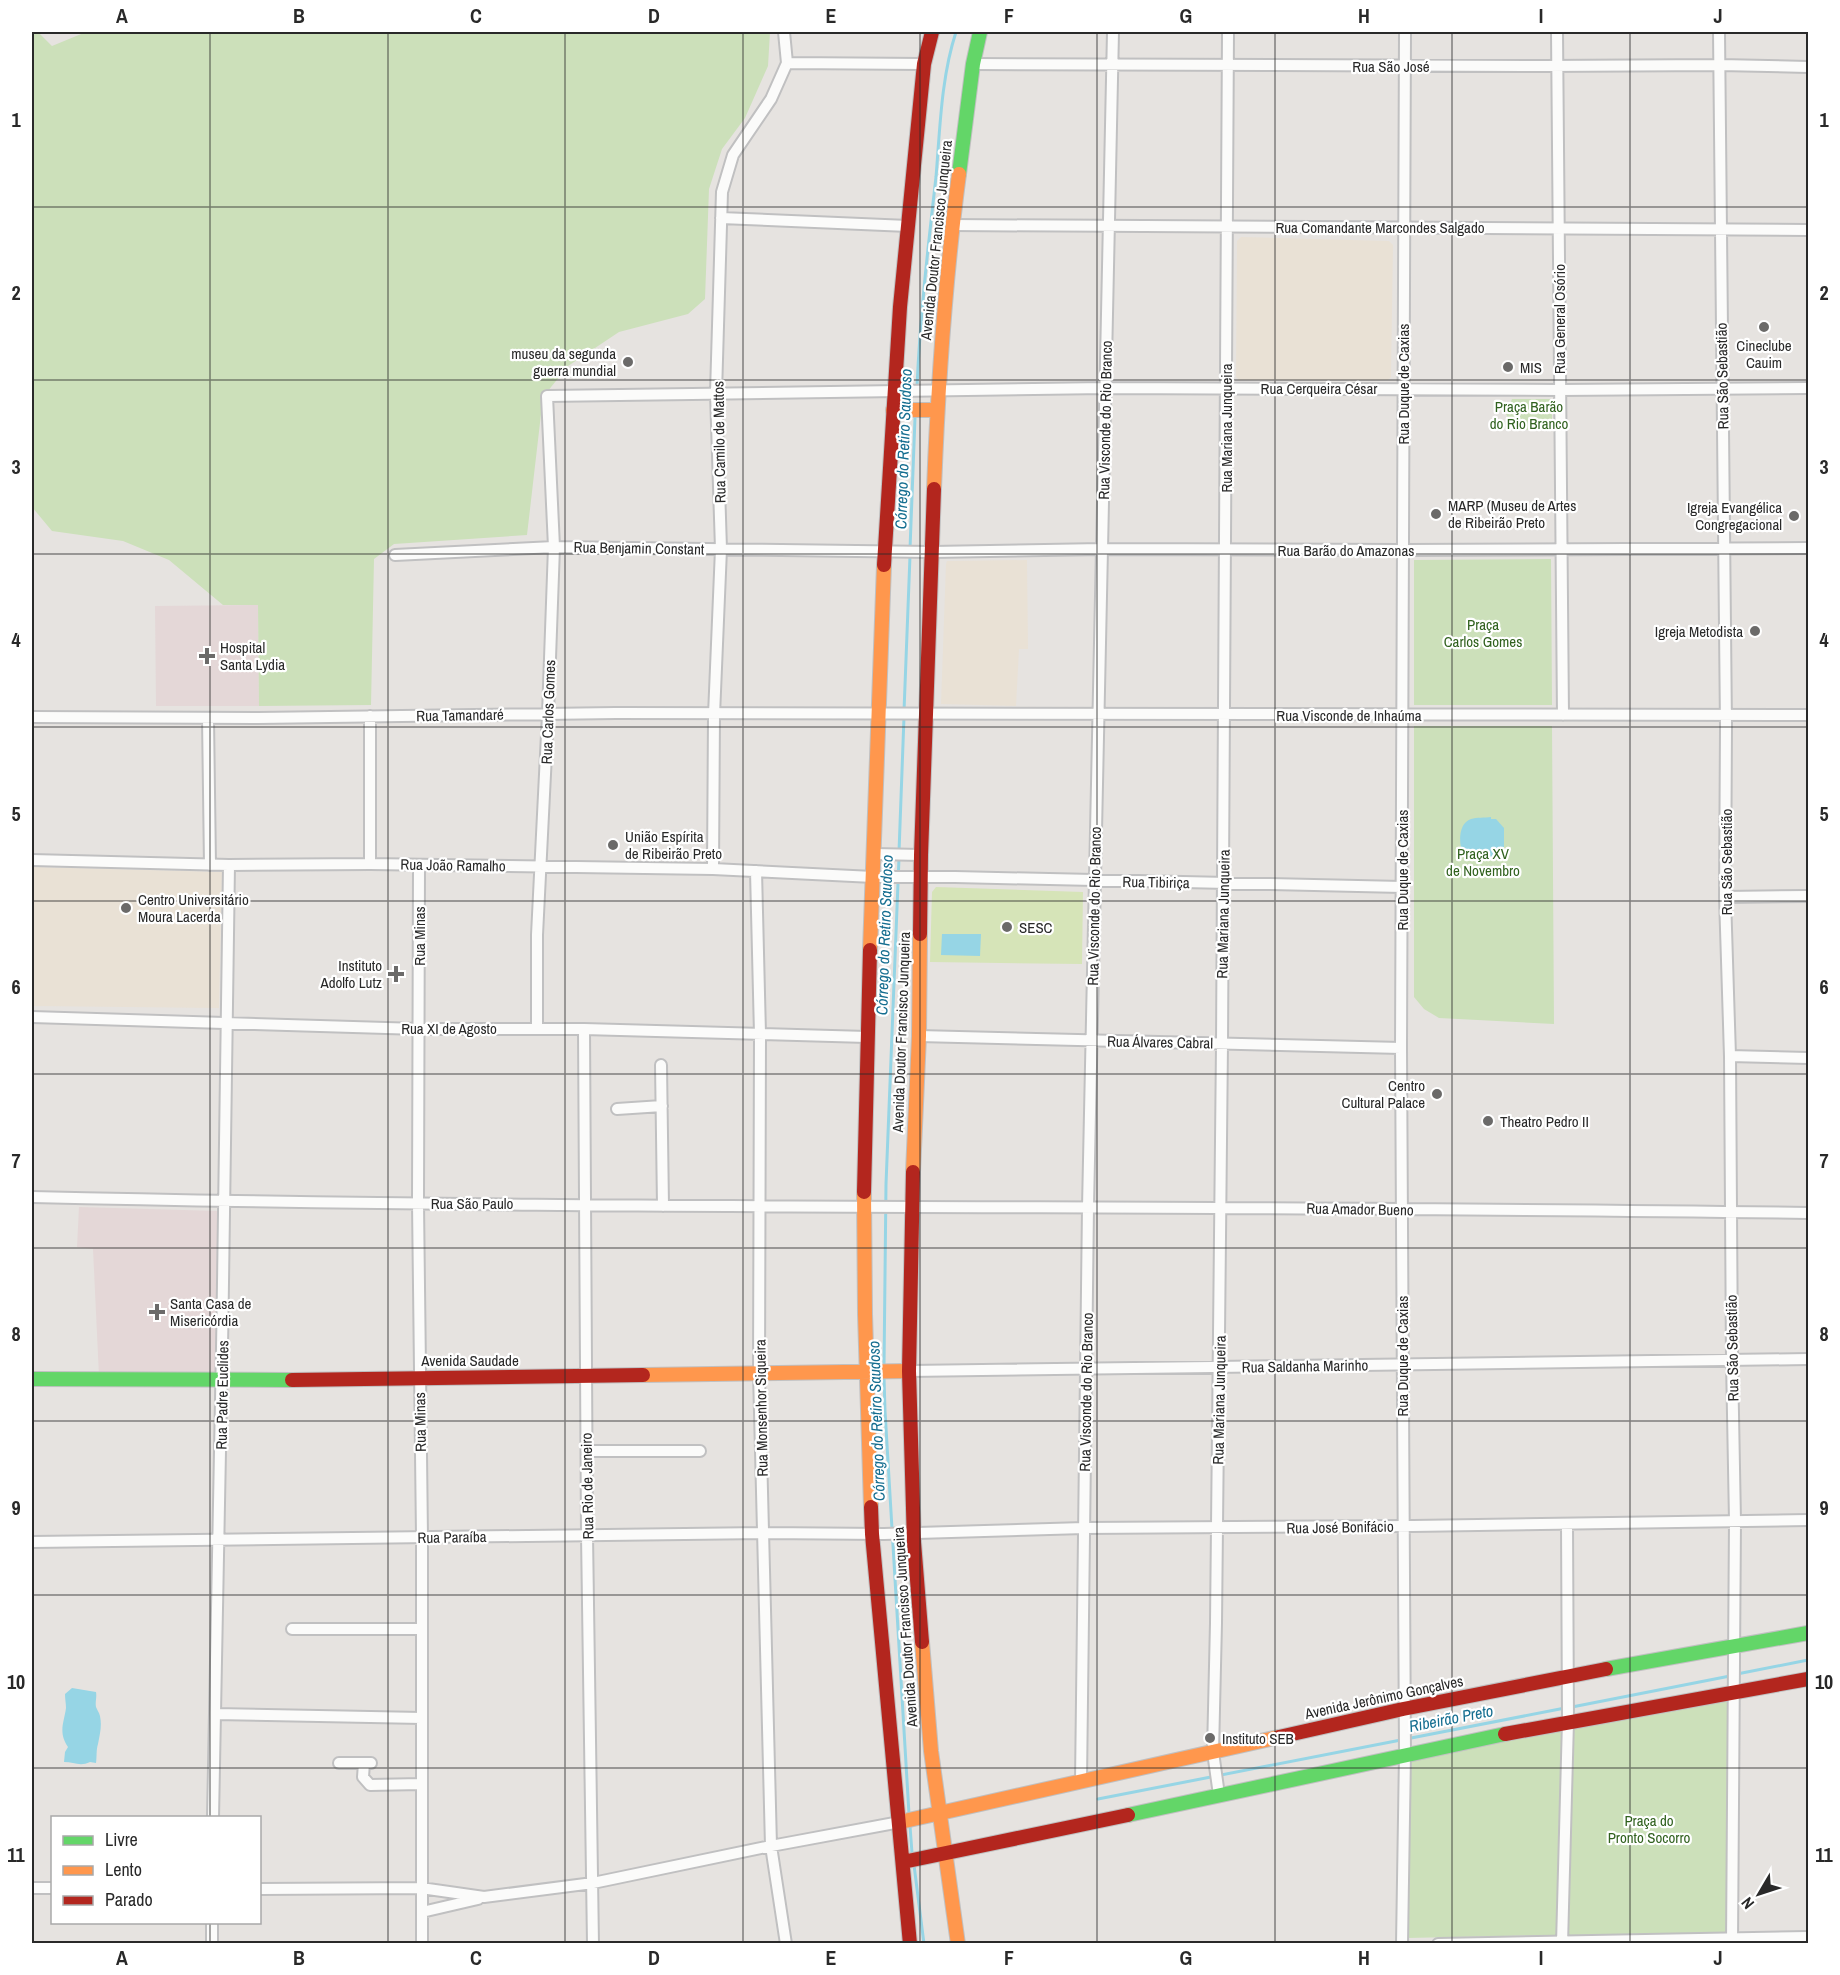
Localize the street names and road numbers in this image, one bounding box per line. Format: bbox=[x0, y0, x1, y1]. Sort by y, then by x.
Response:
street label: Rua São José bbox=[1352, 56, 1430, 77]
street label: Avenida Doutor Francisco Junqueira bbox=[915, 139, 957, 342]
street label: Rua Comandante Marcondes Salgado bbox=[1275, 217, 1485, 238]
street label: Rua General Osório bbox=[1549, 264, 1570, 374]
street label: Rua São Sebastião bbox=[1711, 322, 1733, 430]
street label: Rua Duque de Caxias bbox=[1393, 323, 1414, 445]
street label: Rua Visconde do Rio Branco bbox=[1093, 340, 1117, 500]
street label: Rua Mariana Junqueira bbox=[1216, 363, 1237, 493]
street label: Rua Cerqueira César bbox=[1261, 378, 1377, 399]
street label: Rua Camilo de Mattos bbox=[707, 381, 731, 503]
street label: Rua Benjamin Constant bbox=[574, 536, 705, 560]
street label: Rua Barão do Amazonas bbox=[1278, 540, 1414, 561]
street label: Rua Carlos Gomes bbox=[536, 659, 560, 765]
street label: Rua Tamandaré bbox=[416, 704, 504, 726]
street label: Rua Visconde de Inhaúma bbox=[1276, 705, 1422, 726]
street label: Rua Duque de Caxias bbox=[1392, 809, 1413, 931]
street label: Rua São Sebastião bbox=[1716, 809, 1737, 915]
street label: Rua Visconde do Rio Branco bbox=[1082, 826, 1106, 986]
street label: Rua Mariana Junqueira bbox=[1211, 849, 1235, 979]
street label: Rua João Ramalho bbox=[400, 854, 506, 876]
street label: Rua Tibiriça bbox=[1122, 871, 1190, 893]
street label: Rua Minas bbox=[409, 906, 430, 966]
street label: Avenida Doutor Francisco Junqueira bbox=[887, 931, 915, 1134]
street label: Rua XI de Agosto bbox=[401, 1018, 497, 1039]
street label: Rua Álvares Cabral bbox=[1107, 1031, 1213, 1053]
street label: Rua São Paulo bbox=[431, 1193, 514, 1214]
street label: Rua Amador Bueno bbox=[1306, 1198, 1414, 1220]
street label: Rua São Sebastião bbox=[1721, 1294, 1743, 1402]
street label: Rua Duque de Caxias bbox=[1392, 1295, 1413, 1417]
street label: Rua Visconde do Rio Branco bbox=[1074, 1312, 1098, 1472]
street label: Rua Mariana Junqueira bbox=[1207, 1335, 1231, 1465]
street label: Rua Monsenhor Siqueira bbox=[749, 1339, 773, 1477]
street label: Rua Padre Euclides bbox=[211, 1340, 233, 1450]
street label: Avenida Saudade bbox=[420, 1350, 519, 1371]
street label: Rua Saldanha Marinho bbox=[1242, 1354, 1369, 1378]
street label: Rua Minas bbox=[409, 1392, 431, 1452]
street label: Rua Rio de Janeiro bbox=[576, 1432, 598, 1540]
street label: Rua José Bonifácio bbox=[1286, 1516, 1394, 1538]
street label: Rua Paraíba bbox=[417, 1526, 487, 1548]
street label: Avenida Doutor Francisco Junqueira bbox=[888, 1526, 923, 1729]
street label: Avenida Jerônimo Gonçalves bbox=[1302, 1670, 1465, 1724]

